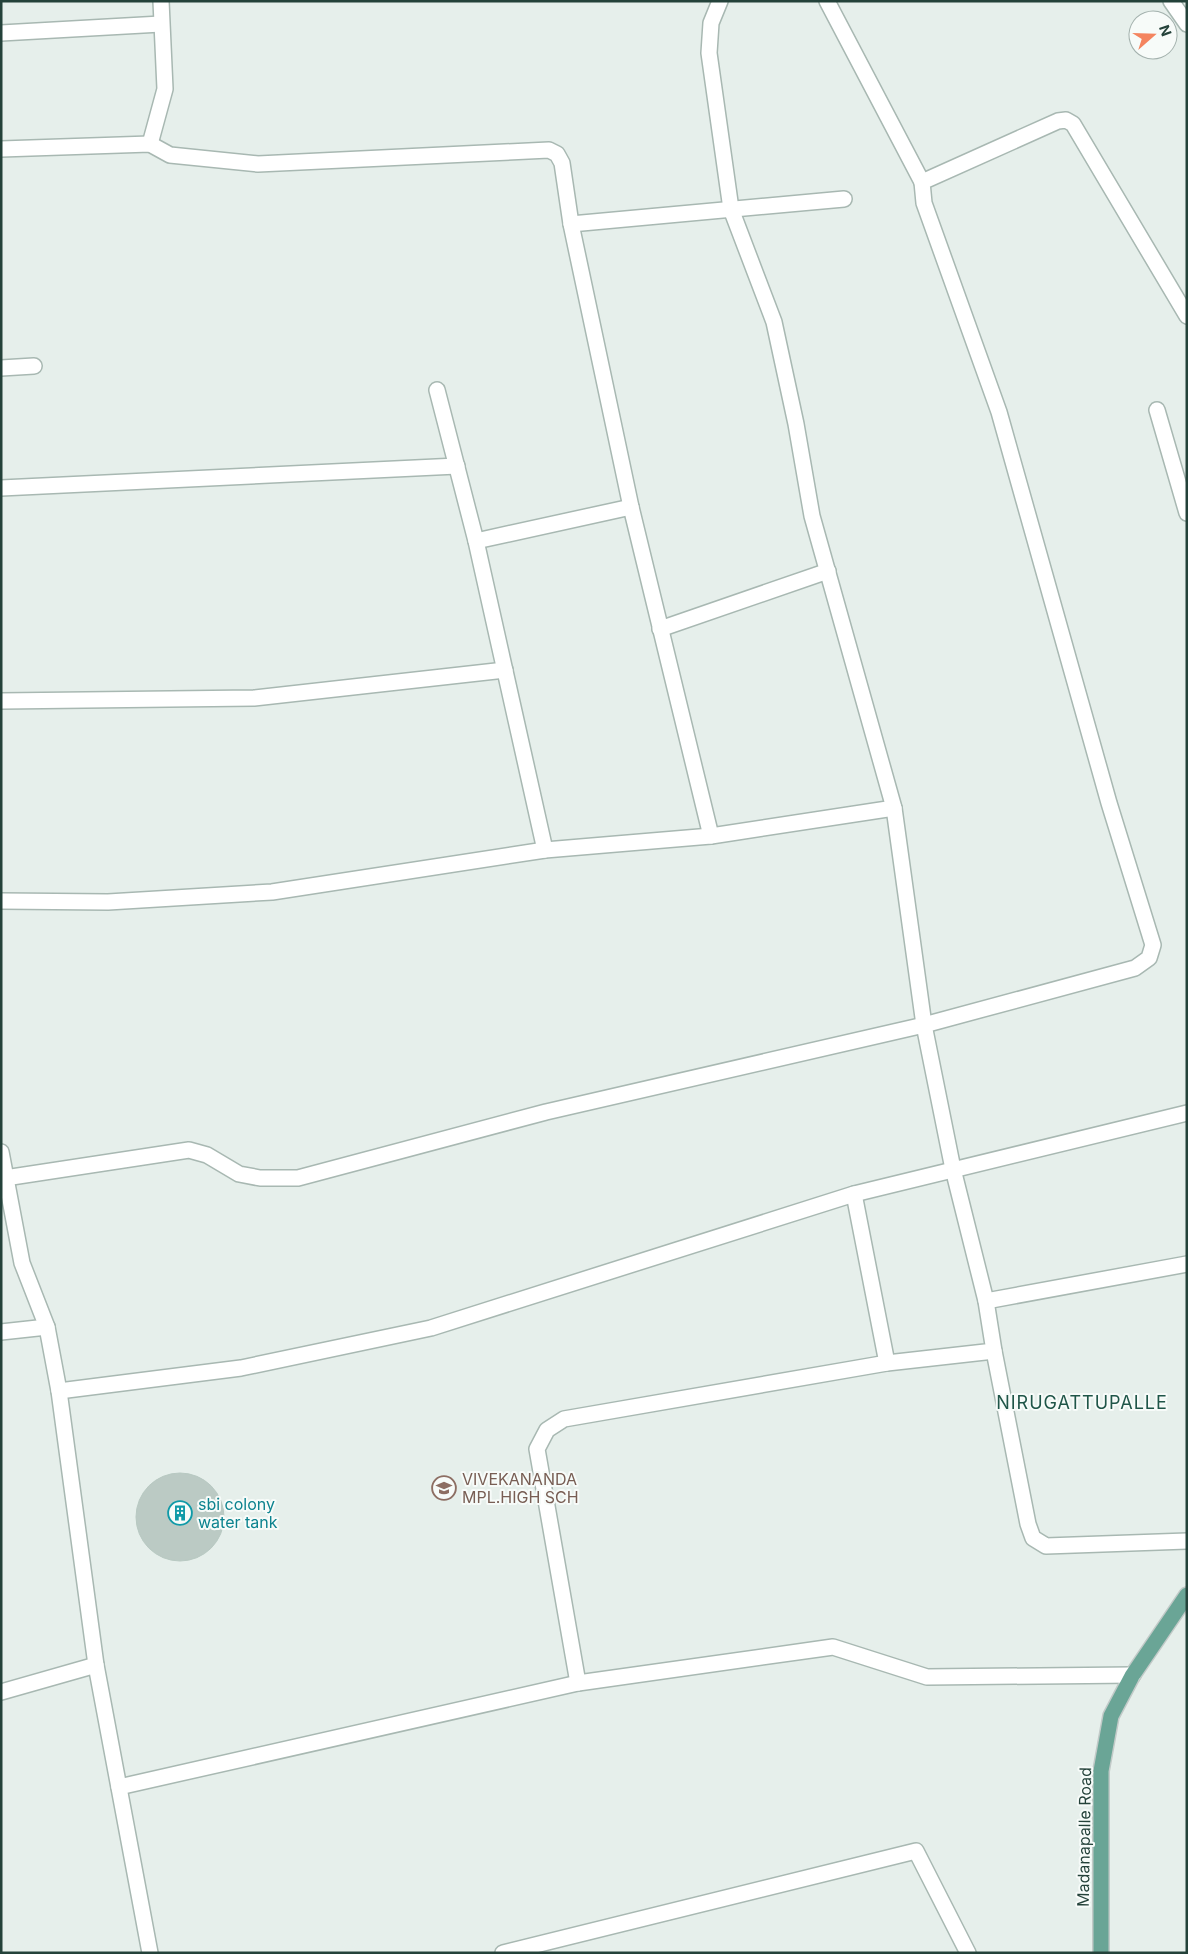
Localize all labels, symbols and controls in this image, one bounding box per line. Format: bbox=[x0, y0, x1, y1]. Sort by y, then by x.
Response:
north arrow bbox=[1128, 10, 1178, 60]
text: N bbox=[1156, 22, 1175, 38]
district label: NIRUGATTUPALLE bbox=[996, 1392, 1168, 1413]
place label: VIVEKANANDA MPL.HIGH SCH bbox=[462, 1469, 579, 1507]
school or university icon: VIVEKANANDA MPL.HIGH SCH bbox=[431, 1475, 457, 1501]
place label: sbi colony water tank bbox=[198, 1494, 278, 1532]
building icon: sbi colony water tank bbox=[167, 1500, 193, 1526]
street label: Madanapalle Road bbox=[1073, 1767, 1095, 1907]

